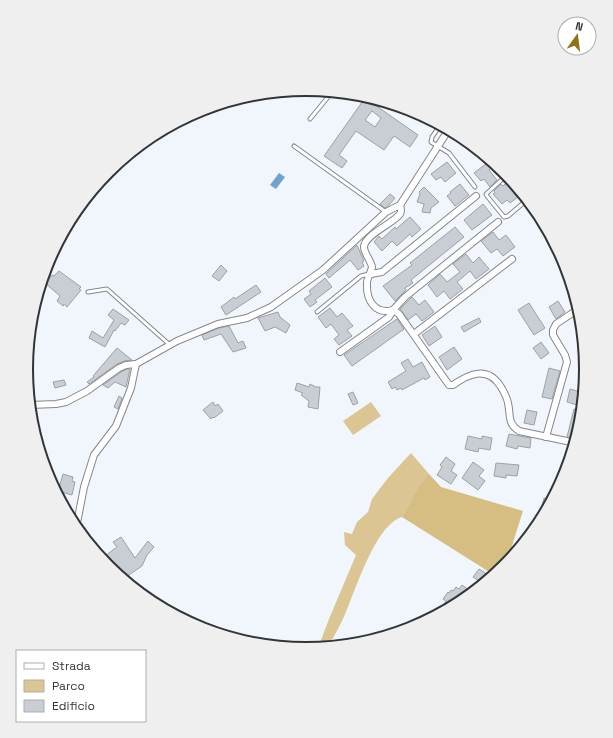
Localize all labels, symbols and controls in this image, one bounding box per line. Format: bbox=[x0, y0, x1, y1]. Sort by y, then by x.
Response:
north arrow bbox=[557, 16, 597, 56]
text: N bbox=[574, 19, 585, 34]
legend bbox=[16, 650, 146, 722]
text: Strada bbox=[52, 658, 91, 674]
text: Parco bbox=[52, 678, 85, 694]
text: Edificio bbox=[52, 698, 95, 714]

